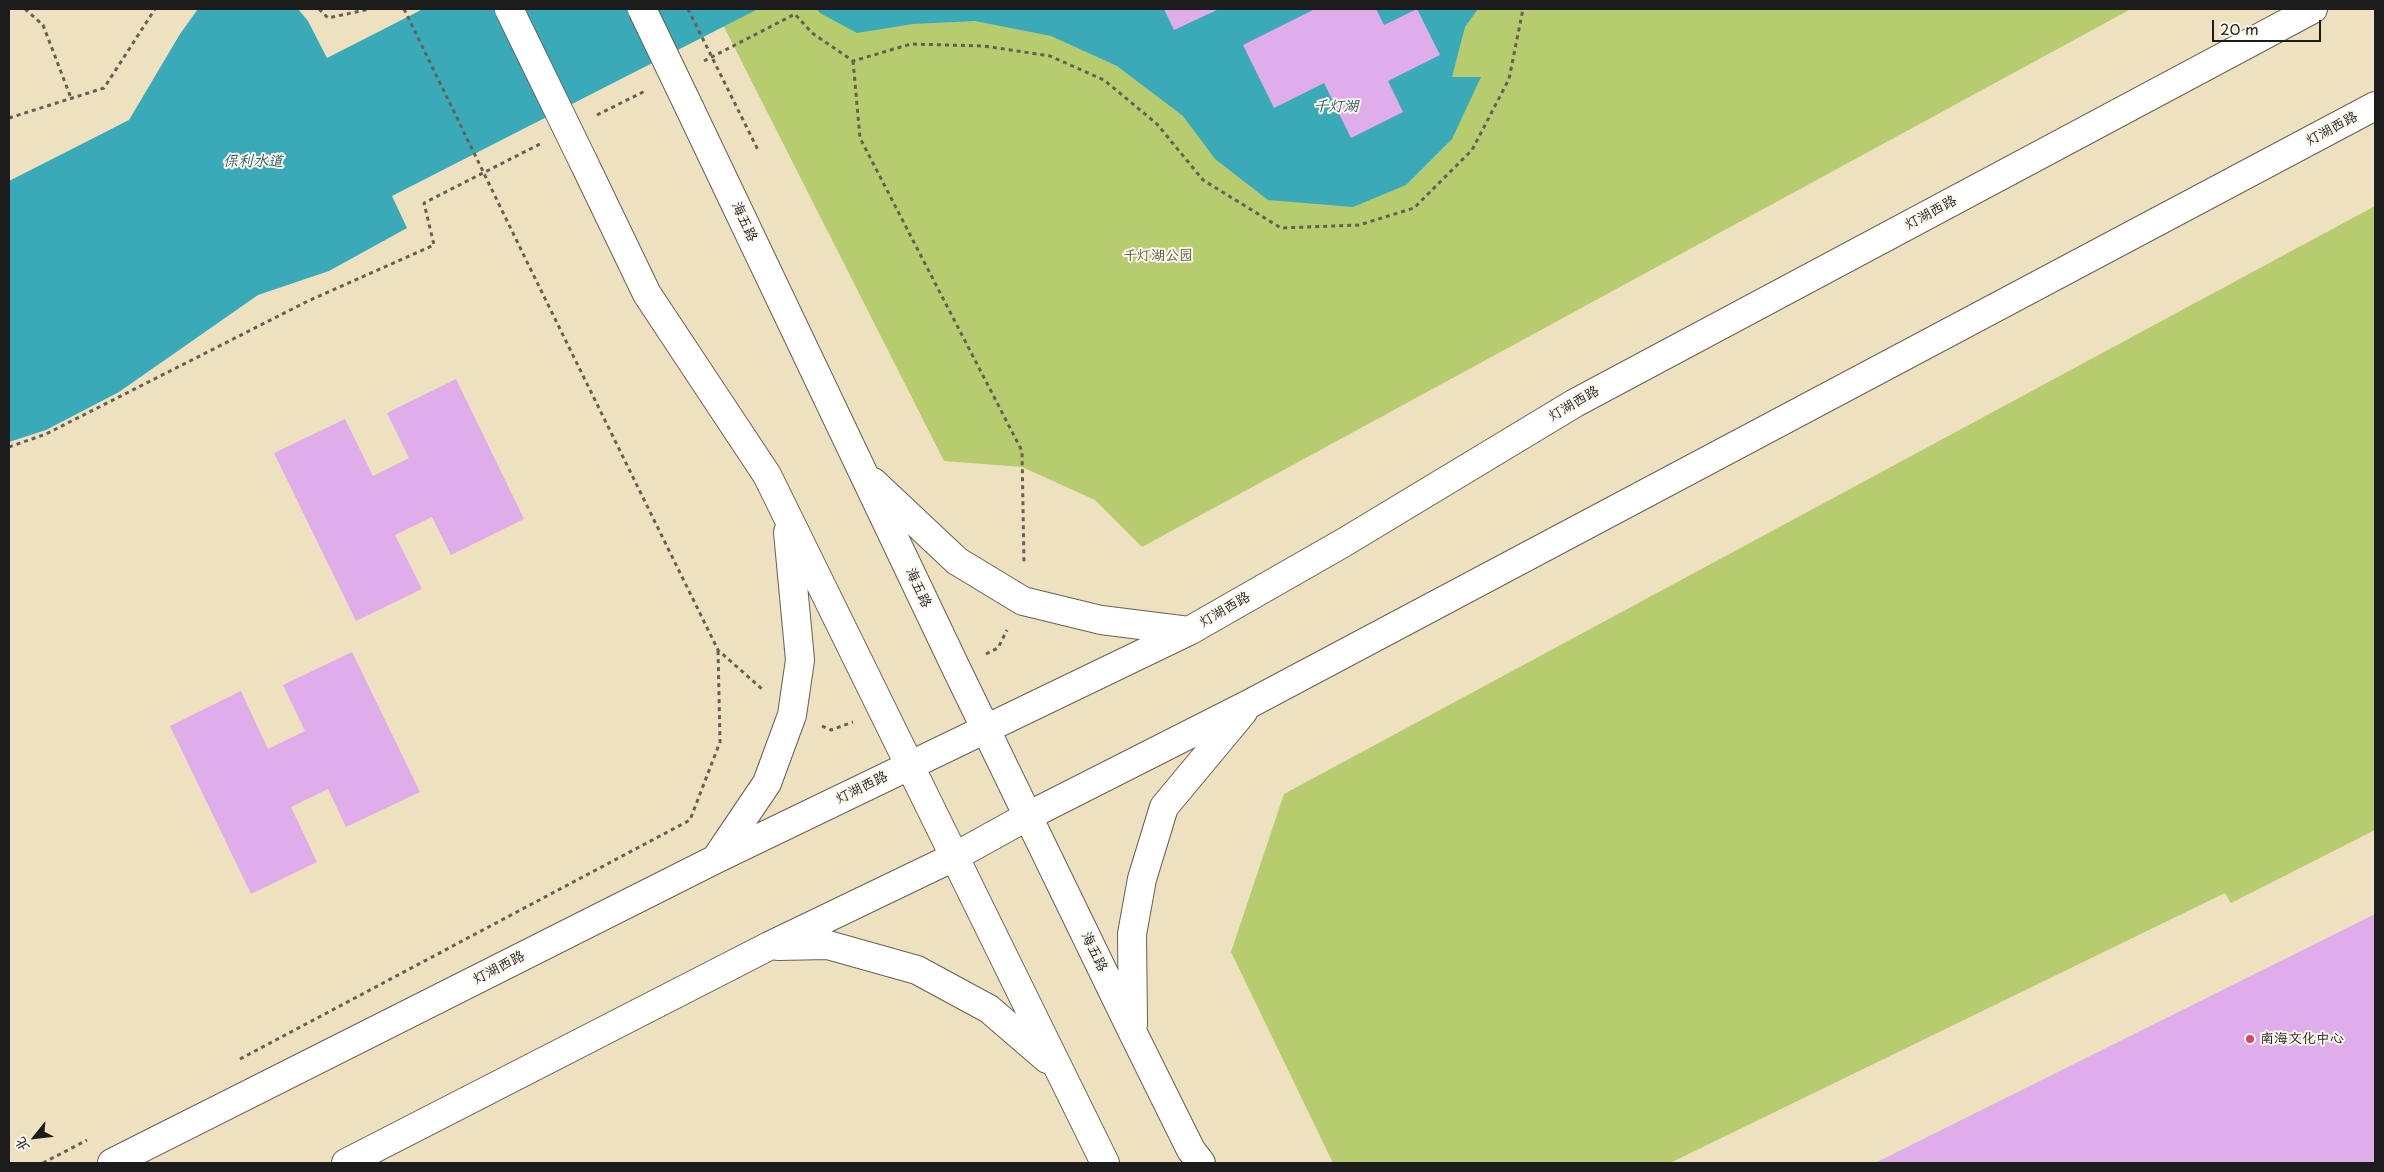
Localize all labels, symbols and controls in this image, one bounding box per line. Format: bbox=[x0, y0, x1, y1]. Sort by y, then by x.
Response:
scale bar bbox=[2214, 10, 2323, 42]
text: 20 m bbox=[2220, 17, 2259, 40]
water label: 千灯湖 bbox=[1314, 98, 1358, 116]
street label: 灯湖西路 bbox=[2303, 108, 2361, 150]
water label: 保利水道 bbox=[223, 153, 283, 171]
street label: 灯湖西路 bbox=[1902, 192, 1960, 234]
street label: 海五路 bbox=[728, 199, 760, 245]
park label: 千灯湖公园 bbox=[1123, 248, 1193, 264]
street label: 灯湖西路 bbox=[1546, 383, 1602, 425]
street label: 海五路 bbox=[902, 565, 934, 611]
street label: 灯湖西路 bbox=[1197, 589, 1253, 631]
street label: 灯湖西路 bbox=[833, 768, 891, 808]
street label: 海五路 bbox=[1077, 929, 1111, 975]
street label: 灯湖西路 bbox=[470, 948, 528, 988]
place label: 南海文化中心 bbox=[2260, 1031, 2344, 1047]
marker: 南海文化中心 bbox=[2244, 1033, 2256, 1045]
north arrow bbox=[10, 1112, 60, 1162]
text: 北 bbox=[9, 1133, 34, 1156]

